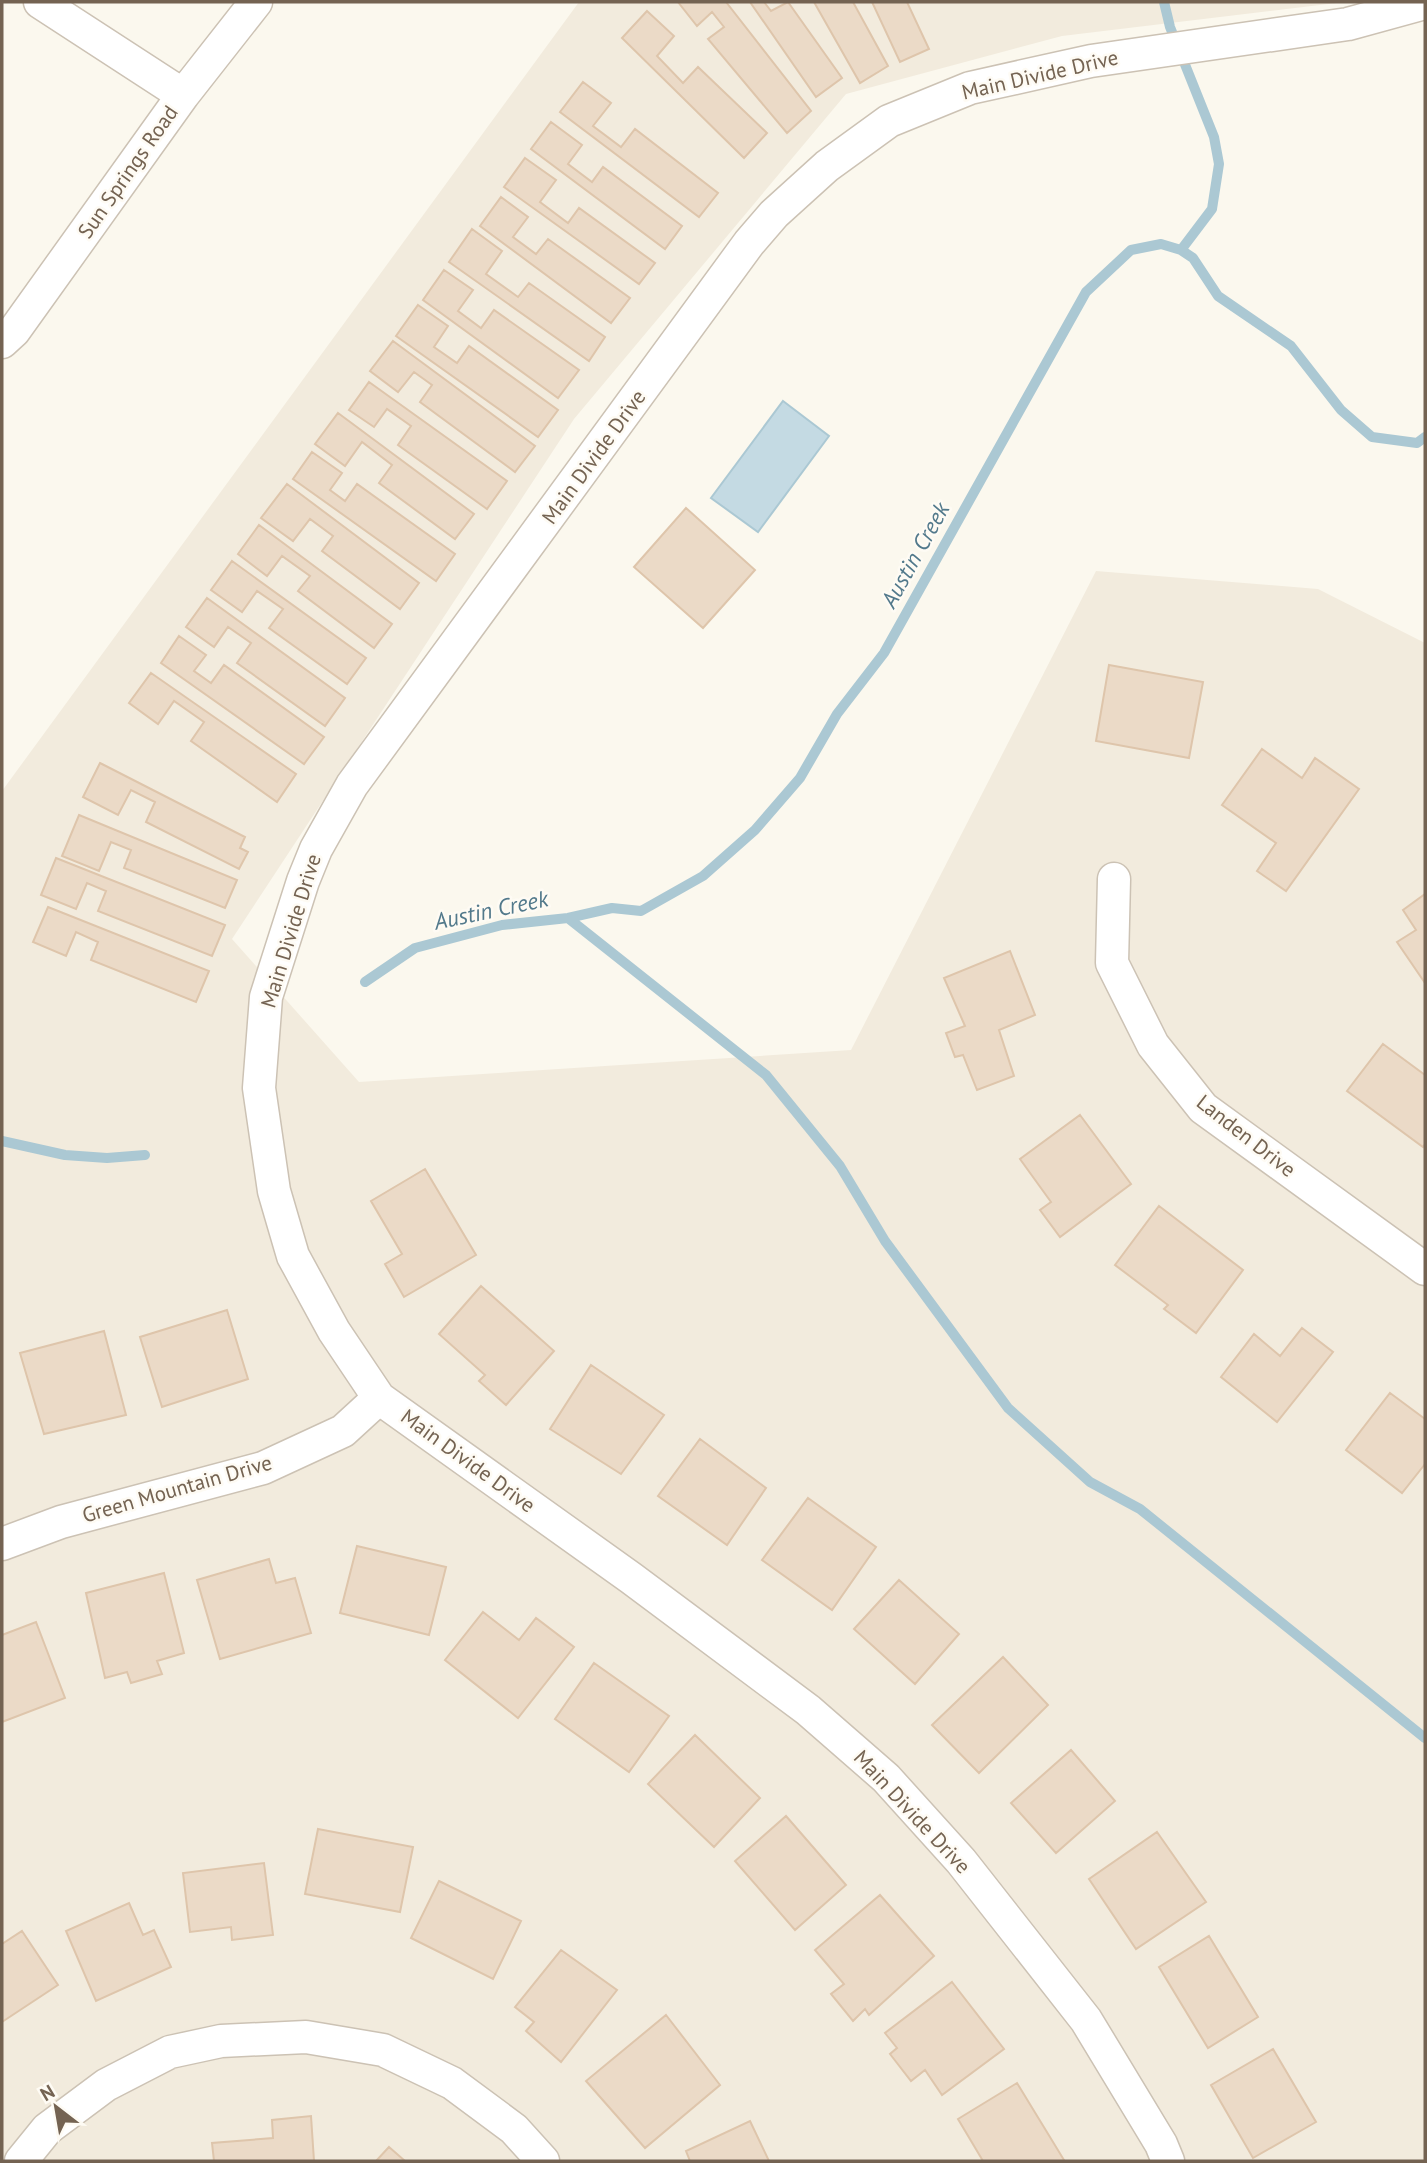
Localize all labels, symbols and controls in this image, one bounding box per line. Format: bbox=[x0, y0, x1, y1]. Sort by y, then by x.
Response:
street label: Main Divide Drive bbox=[959, 43, 1121, 106]
street label: Sun Springs Road bbox=[72, 100, 184, 244]
street label: Main Divide Drive bbox=[536, 384, 651, 529]
water label: Austin Creek bbox=[873, 496, 956, 613]
street label: Main Divide Drive bbox=[254, 851, 327, 1011]
water label: Austin Creek bbox=[430, 883, 552, 936]
street label: Landen Drive bbox=[1191, 1088, 1301, 1183]
street label: Main Divide Drive bbox=[396, 1403, 541, 1518]
street label: Green Mountain Drive bbox=[79, 1449, 275, 1529]
street label: Main Divide Drive bbox=[848, 1744, 977, 1879]
north arrow bbox=[21, 2072, 91, 2142]
text: N bbox=[36, 2079, 59, 2106]

